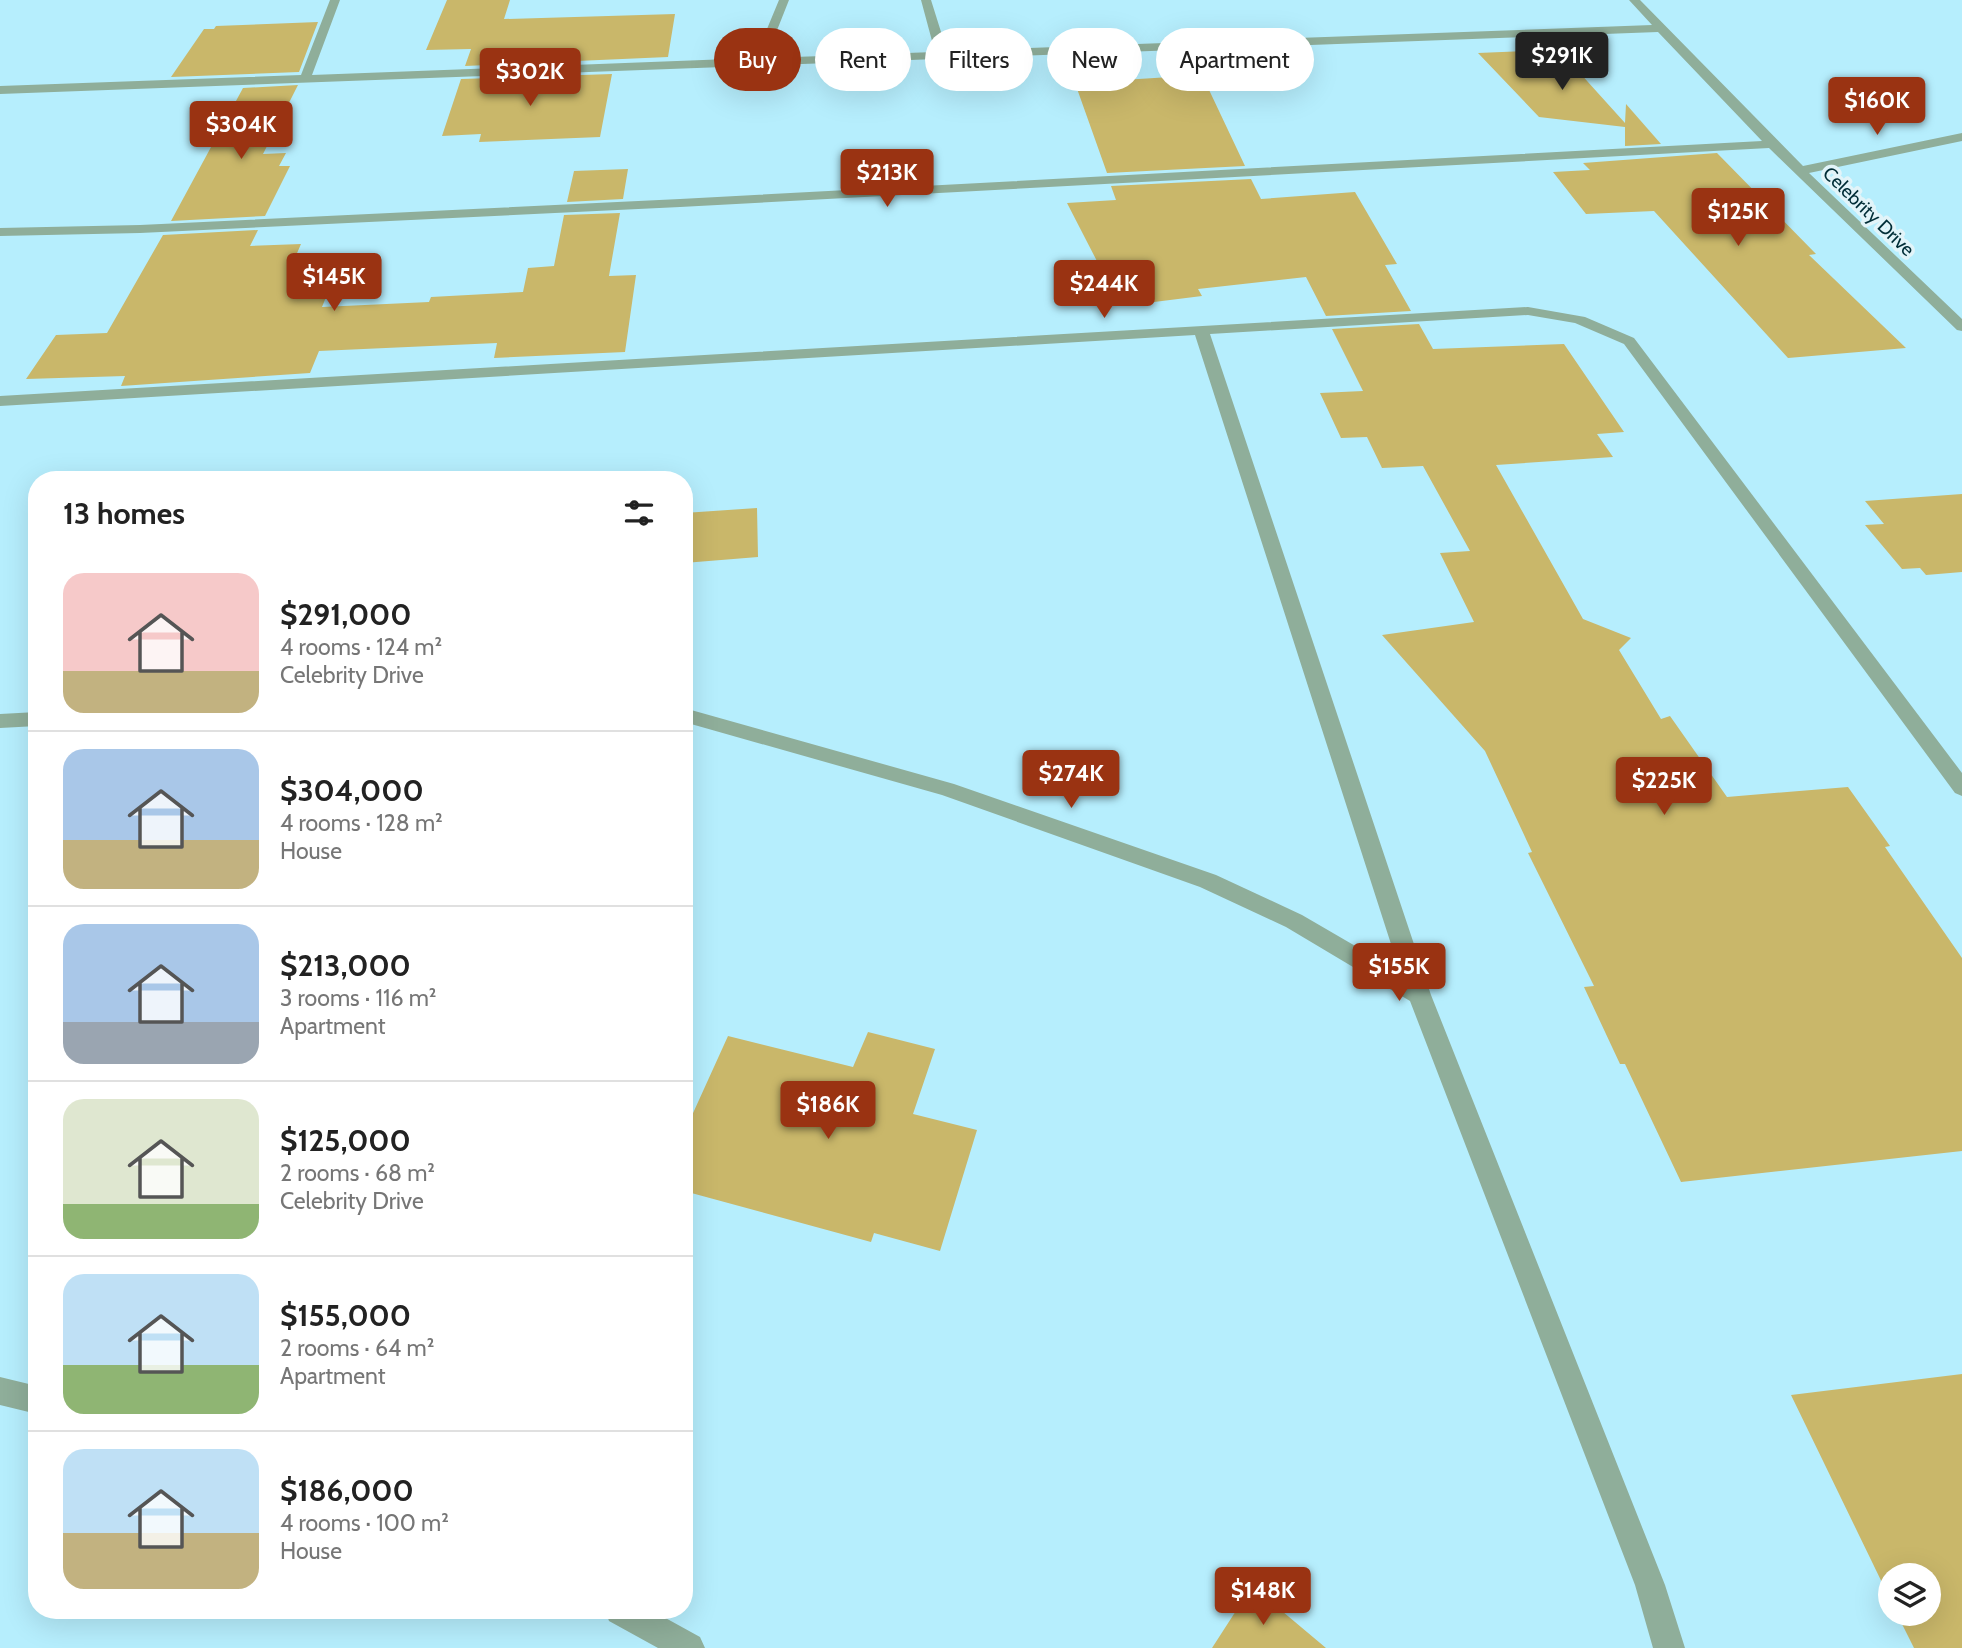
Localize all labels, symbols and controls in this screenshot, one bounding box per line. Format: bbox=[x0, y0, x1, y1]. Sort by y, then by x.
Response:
chip: Buy bbox=[714, 28, 801, 91]
chip: Rent bbox=[815, 28, 911, 91]
chip: Filters bbox=[925, 28, 1033, 91]
chip: New bbox=[1047, 28, 1142, 91]
chip: Apartment bbox=[1156, 28, 1314, 91]
pin: $291K bbox=[1513, 32, 1611, 92]
text: $291K bbox=[1531, 41, 1593, 69]
pin: $302K bbox=[481, 48, 579, 108]
text: $302K bbox=[496, 57, 564, 85]
pin: $160K bbox=[1828, 78, 1926, 137]
text: $160K bbox=[1844, 86, 1910, 114]
pin: $304K bbox=[192, 102, 290, 161]
text: $304K bbox=[206, 110, 276, 138]
pin: $213K bbox=[838, 150, 936, 209]
text: $213K bbox=[857, 158, 917, 186]
street label: Celebrity Drive bbox=[1818, 162, 1920, 261]
pin: $125K bbox=[1689, 188, 1787, 248]
text: $125K bbox=[1708, 197, 1768, 225]
pin: $145K bbox=[285, 254, 383, 313]
pin: $244K bbox=[1055, 260, 1153, 320]
text: $145K bbox=[303, 262, 365, 290]
text: $244K bbox=[1070, 269, 1138, 297]
icon: filters bbox=[620, 494, 658, 532]
text: 13 homes bbox=[63, 495, 185, 532]
text: $291,000 bbox=[280, 596, 411, 633]
icon: home bbox=[119, 601, 203, 685]
text: 4 rooms · 124 m² bbox=[280, 633, 442, 661]
text: Celebrity Drive bbox=[280, 661, 424, 689]
pin: $274K bbox=[1022, 750, 1120, 810]
pin: $225K bbox=[1615, 758, 1713, 817]
text: $274K bbox=[1038, 759, 1104, 787]
text: $225K bbox=[1632, 766, 1696, 794]
text: $304,000 bbox=[280, 772, 424, 809]
icon: home bbox=[119, 777, 203, 861]
text: 4 rooms · 128 m² bbox=[280, 809, 443, 837]
text: House bbox=[280, 837, 342, 865]
pin: $155K bbox=[1350, 944, 1448, 1003]
text: $213,000 bbox=[280, 947, 411, 984]
icon: home bbox=[119, 952, 203, 1036]
text: $155K bbox=[1369, 952, 1429, 980]
text: 3 rooms · 116 m² bbox=[280, 984, 436, 1012]
text: Apartment bbox=[280, 1012, 385, 1040]
pin: $186K bbox=[779, 1082, 877, 1141]
text: $186K bbox=[796, 1090, 860, 1118]
text: $125,000 bbox=[280, 1122, 411, 1159]
icon: home bbox=[119, 1127, 203, 1211]
text: 2 rooms · 68 m² bbox=[280, 1159, 435, 1187]
text: Celebrity Drive bbox=[280, 1187, 424, 1215]
text: $155,000 bbox=[280, 1297, 411, 1334]
icon: home bbox=[119, 1302, 203, 1386]
text: 2 rooms · 64 m² bbox=[280, 1334, 434, 1362]
text: Apartment bbox=[280, 1362, 385, 1390]
text: $186,000 bbox=[280, 1472, 414, 1509]
icon: home bbox=[119, 1477, 203, 1561]
text: 4 rooms · 100 m² bbox=[280, 1509, 449, 1537]
text: House bbox=[280, 1537, 342, 1565]
map controls bbox=[1878, 1563, 1941, 1626]
button: layers bbox=[1878, 1563, 1941, 1626]
pin: $148K bbox=[1214, 1568, 1312, 1627]
text: $148K bbox=[1231, 1576, 1295, 1604]

